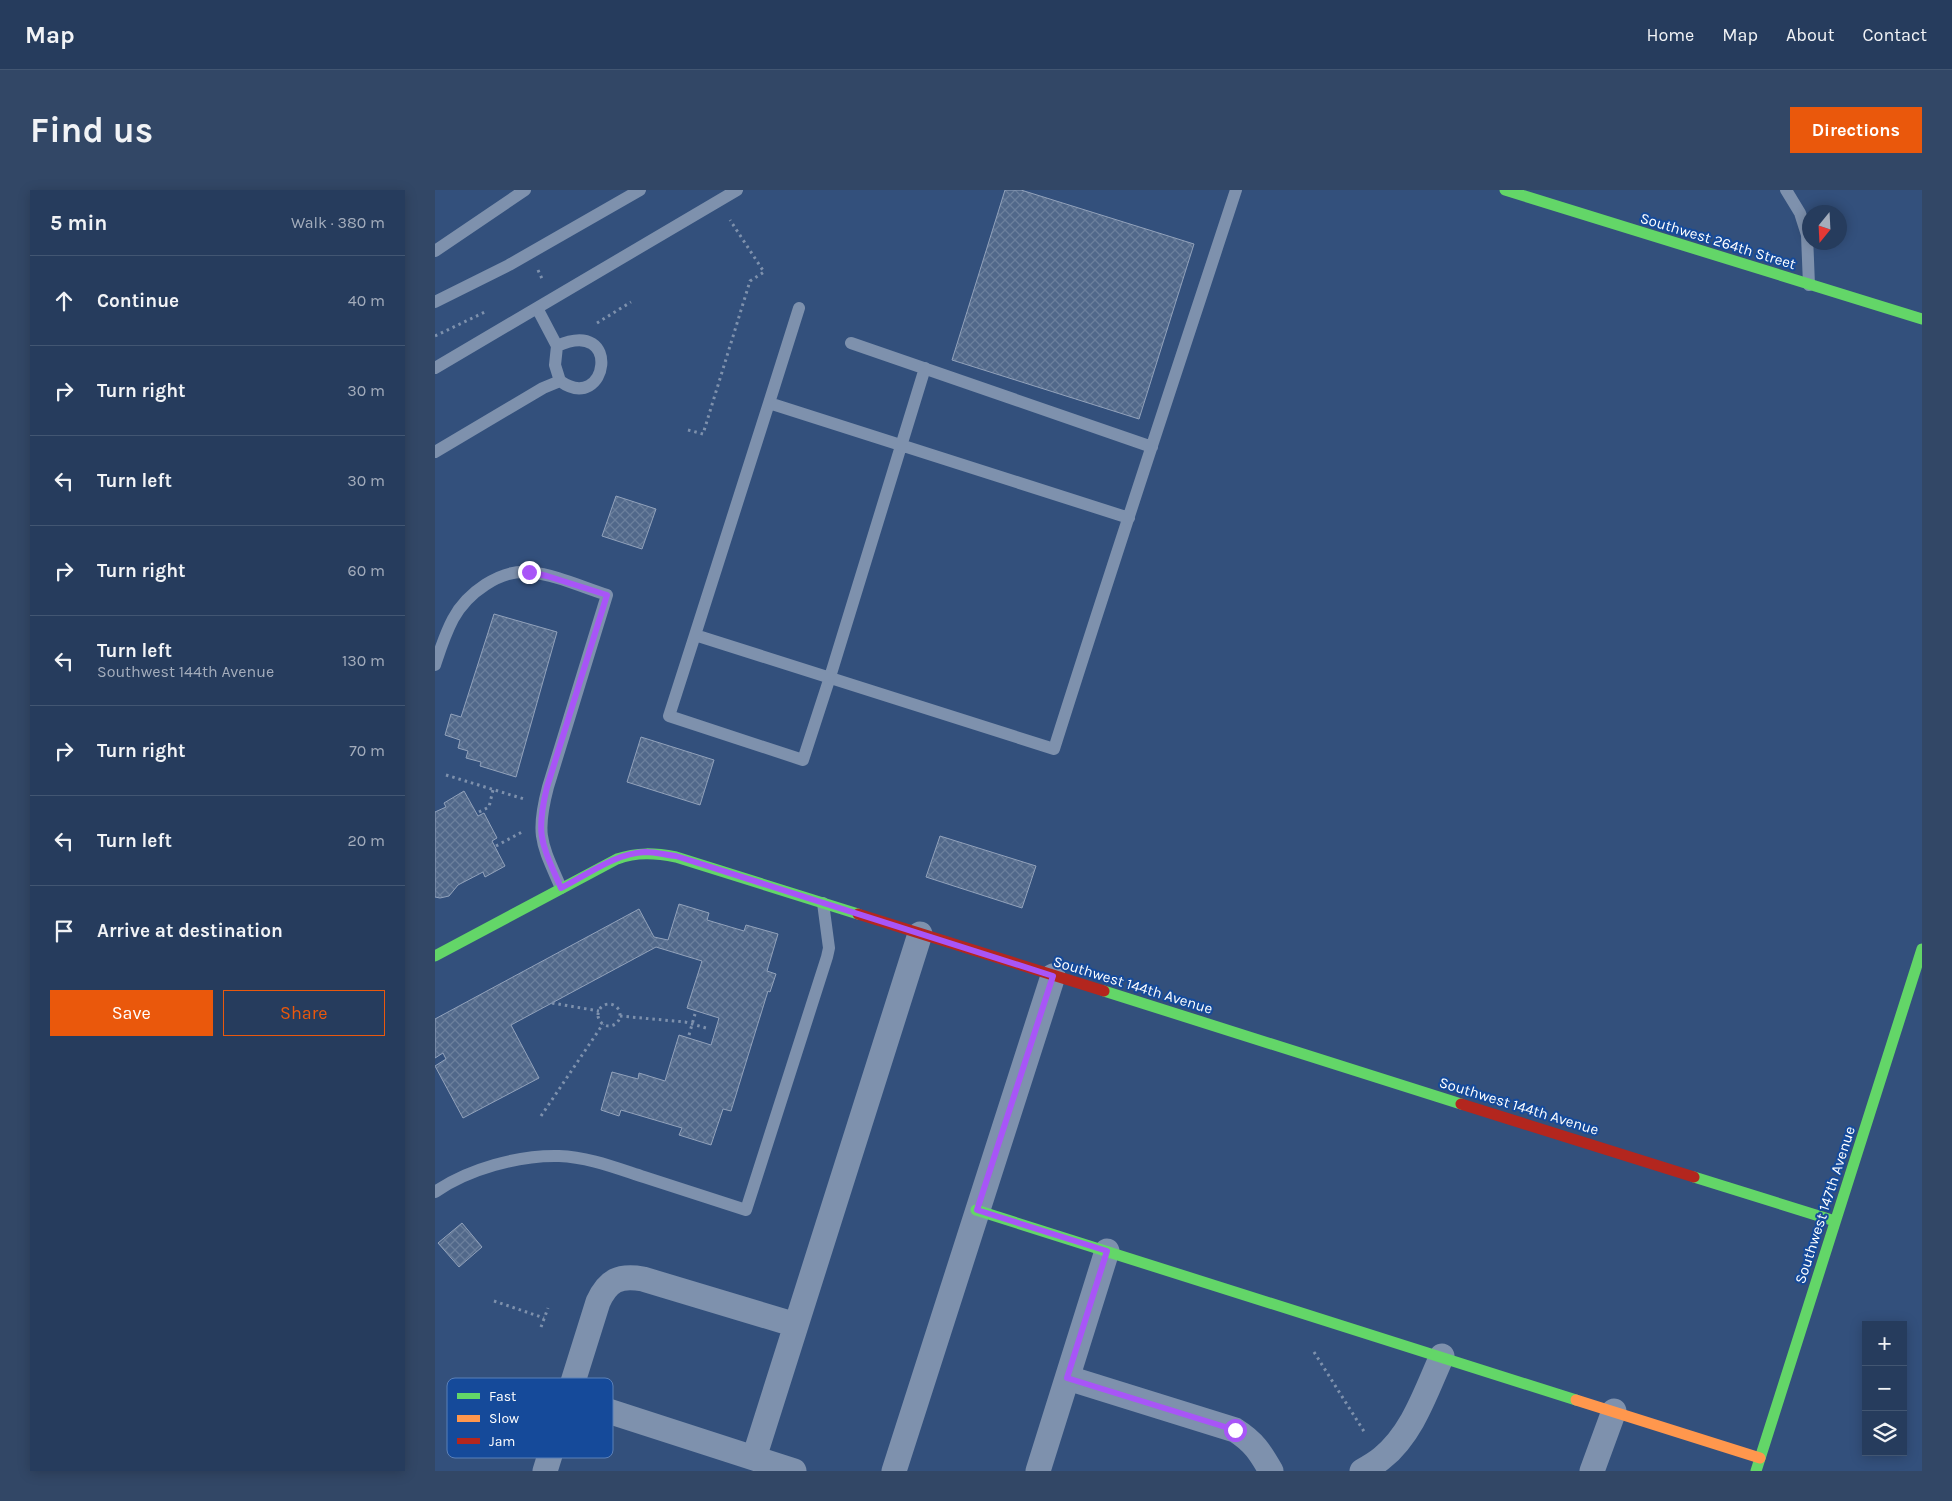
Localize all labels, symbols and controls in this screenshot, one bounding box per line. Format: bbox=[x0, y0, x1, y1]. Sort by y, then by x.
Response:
text: Map bbox=[25, 21, 75, 49]
text: Home bbox=[1646, 24, 1694, 46]
text: Map bbox=[1722, 24, 1758, 46]
text: About bbox=[1786, 24, 1835, 46]
text: Contact bbox=[1863, 24, 1927, 46]
button: Directions bbox=[1790, 107, 1922, 153]
text: Find us bbox=[30, 110, 153, 151]
north arrow bbox=[1802, 205, 1847, 250]
street label: Southwest 264th Street bbox=[1638, 209, 1798, 273]
text: 5 min bbox=[50, 211, 107, 235]
text: Walk · 380 m bbox=[291, 213, 385, 232]
icon: ahead bbox=[50, 287, 78, 315]
text: Continue bbox=[97, 290, 179, 312]
text: 40 m bbox=[348, 291, 385, 310]
icon: right bbox=[50, 377, 78, 405]
text: Turn right bbox=[97, 380, 186, 402]
text: 30 m bbox=[347, 381, 385, 400]
icon: left bbox=[50, 467, 78, 495]
text: Turn left bbox=[97, 470, 172, 492]
text: 30 m bbox=[347, 471, 385, 490]
icon: right bbox=[50, 557, 78, 585]
text: Turn right bbox=[97, 560, 186, 582]
text: 60 m bbox=[348, 561, 385, 580]
route end bbox=[518, 561, 541, 584]
text: Turn left bbox=[97, 640, 172, 662]
icon: left bbox=[50, 647, 78, 675]
text: 130 m bbox=[342, 651, 385, 670]
text: Southwest 144th Avenue bbox=[97, 662, 274, 681]
icon: right bbox=[50, 737, 78, 765]
text: Turn right bbox=[97, 740, 186, 762]
text: 70 m bbox=[349, 741, 385, 760]
icon: left bbox=[50, 827, 78, 855]
text: Turn left bbox=[97, 830, 172, 852]
text: 20 m bbox=[347, 831, 385, 850]
icon: arrive bbox=[50, 917, 78, 945]
text: Arrive at destination bbox=[97, 920, 283, 942]
street label: Southwest 144th Avenue bbox=[1051, 952, 1215, 1018]
button: Save bbox=[50, 990, 213, 1036]
button: Share bbox=[223, 990, 385, 1036]
street label: Southwest 144th Avenue bbox=[1437, 1073, 1601, 1139]
street label: Southwest 147th Avenue bbox=[1791, 1124, 1859, 1286]
map controls bbox=[1862, 1321, 1907, 1456]
button: + bbox=[1862, 1321, 1907, 1366]
button: − bbox=[1862, 1366, 1907, 1411]
legend bbox=[447, 1378, 613, 1458]
text: Fast bbox=[489, 1388, 516, 1405]
text: Slow bbox=[489, 1410, 519, 1427]
button: layers bbox=[1862, 1411, 1907, 1456]
route start bbox=[1224, 1419, 1247, 1442]
text: Jam bbox=[489, 1433, 515, 1450]

